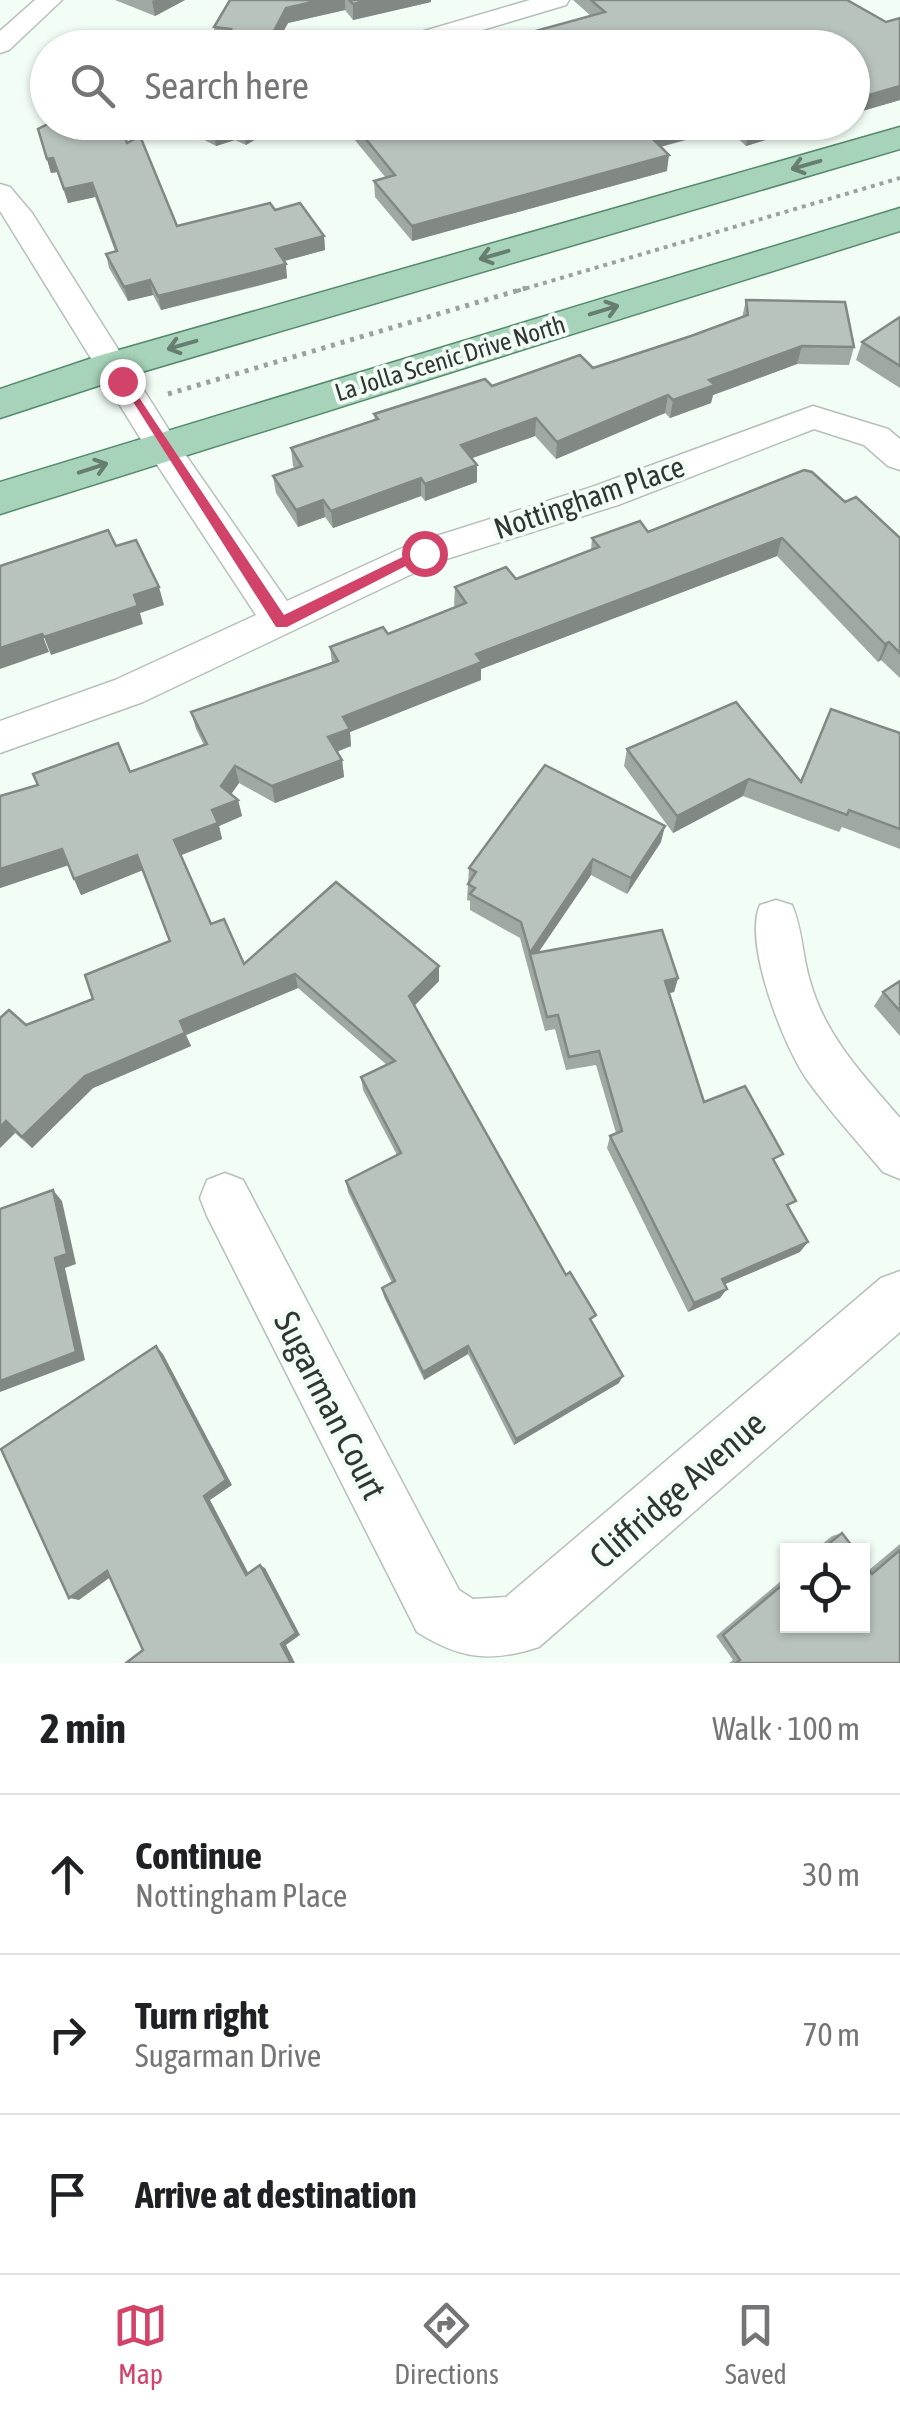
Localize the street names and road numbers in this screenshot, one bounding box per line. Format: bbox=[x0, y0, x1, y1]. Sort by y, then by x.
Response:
street label: La Jolla Scenic Drive North bbox=[331, 310, 569, 406]
street label: Nottingham Place bbox=[489, 449, 689, 545]
street label: Sugarman Court bbox=[267, 1305, 395, 1505]
street label: Cliffridge Avenue bbox=[581, 1402, 773, 1576]

